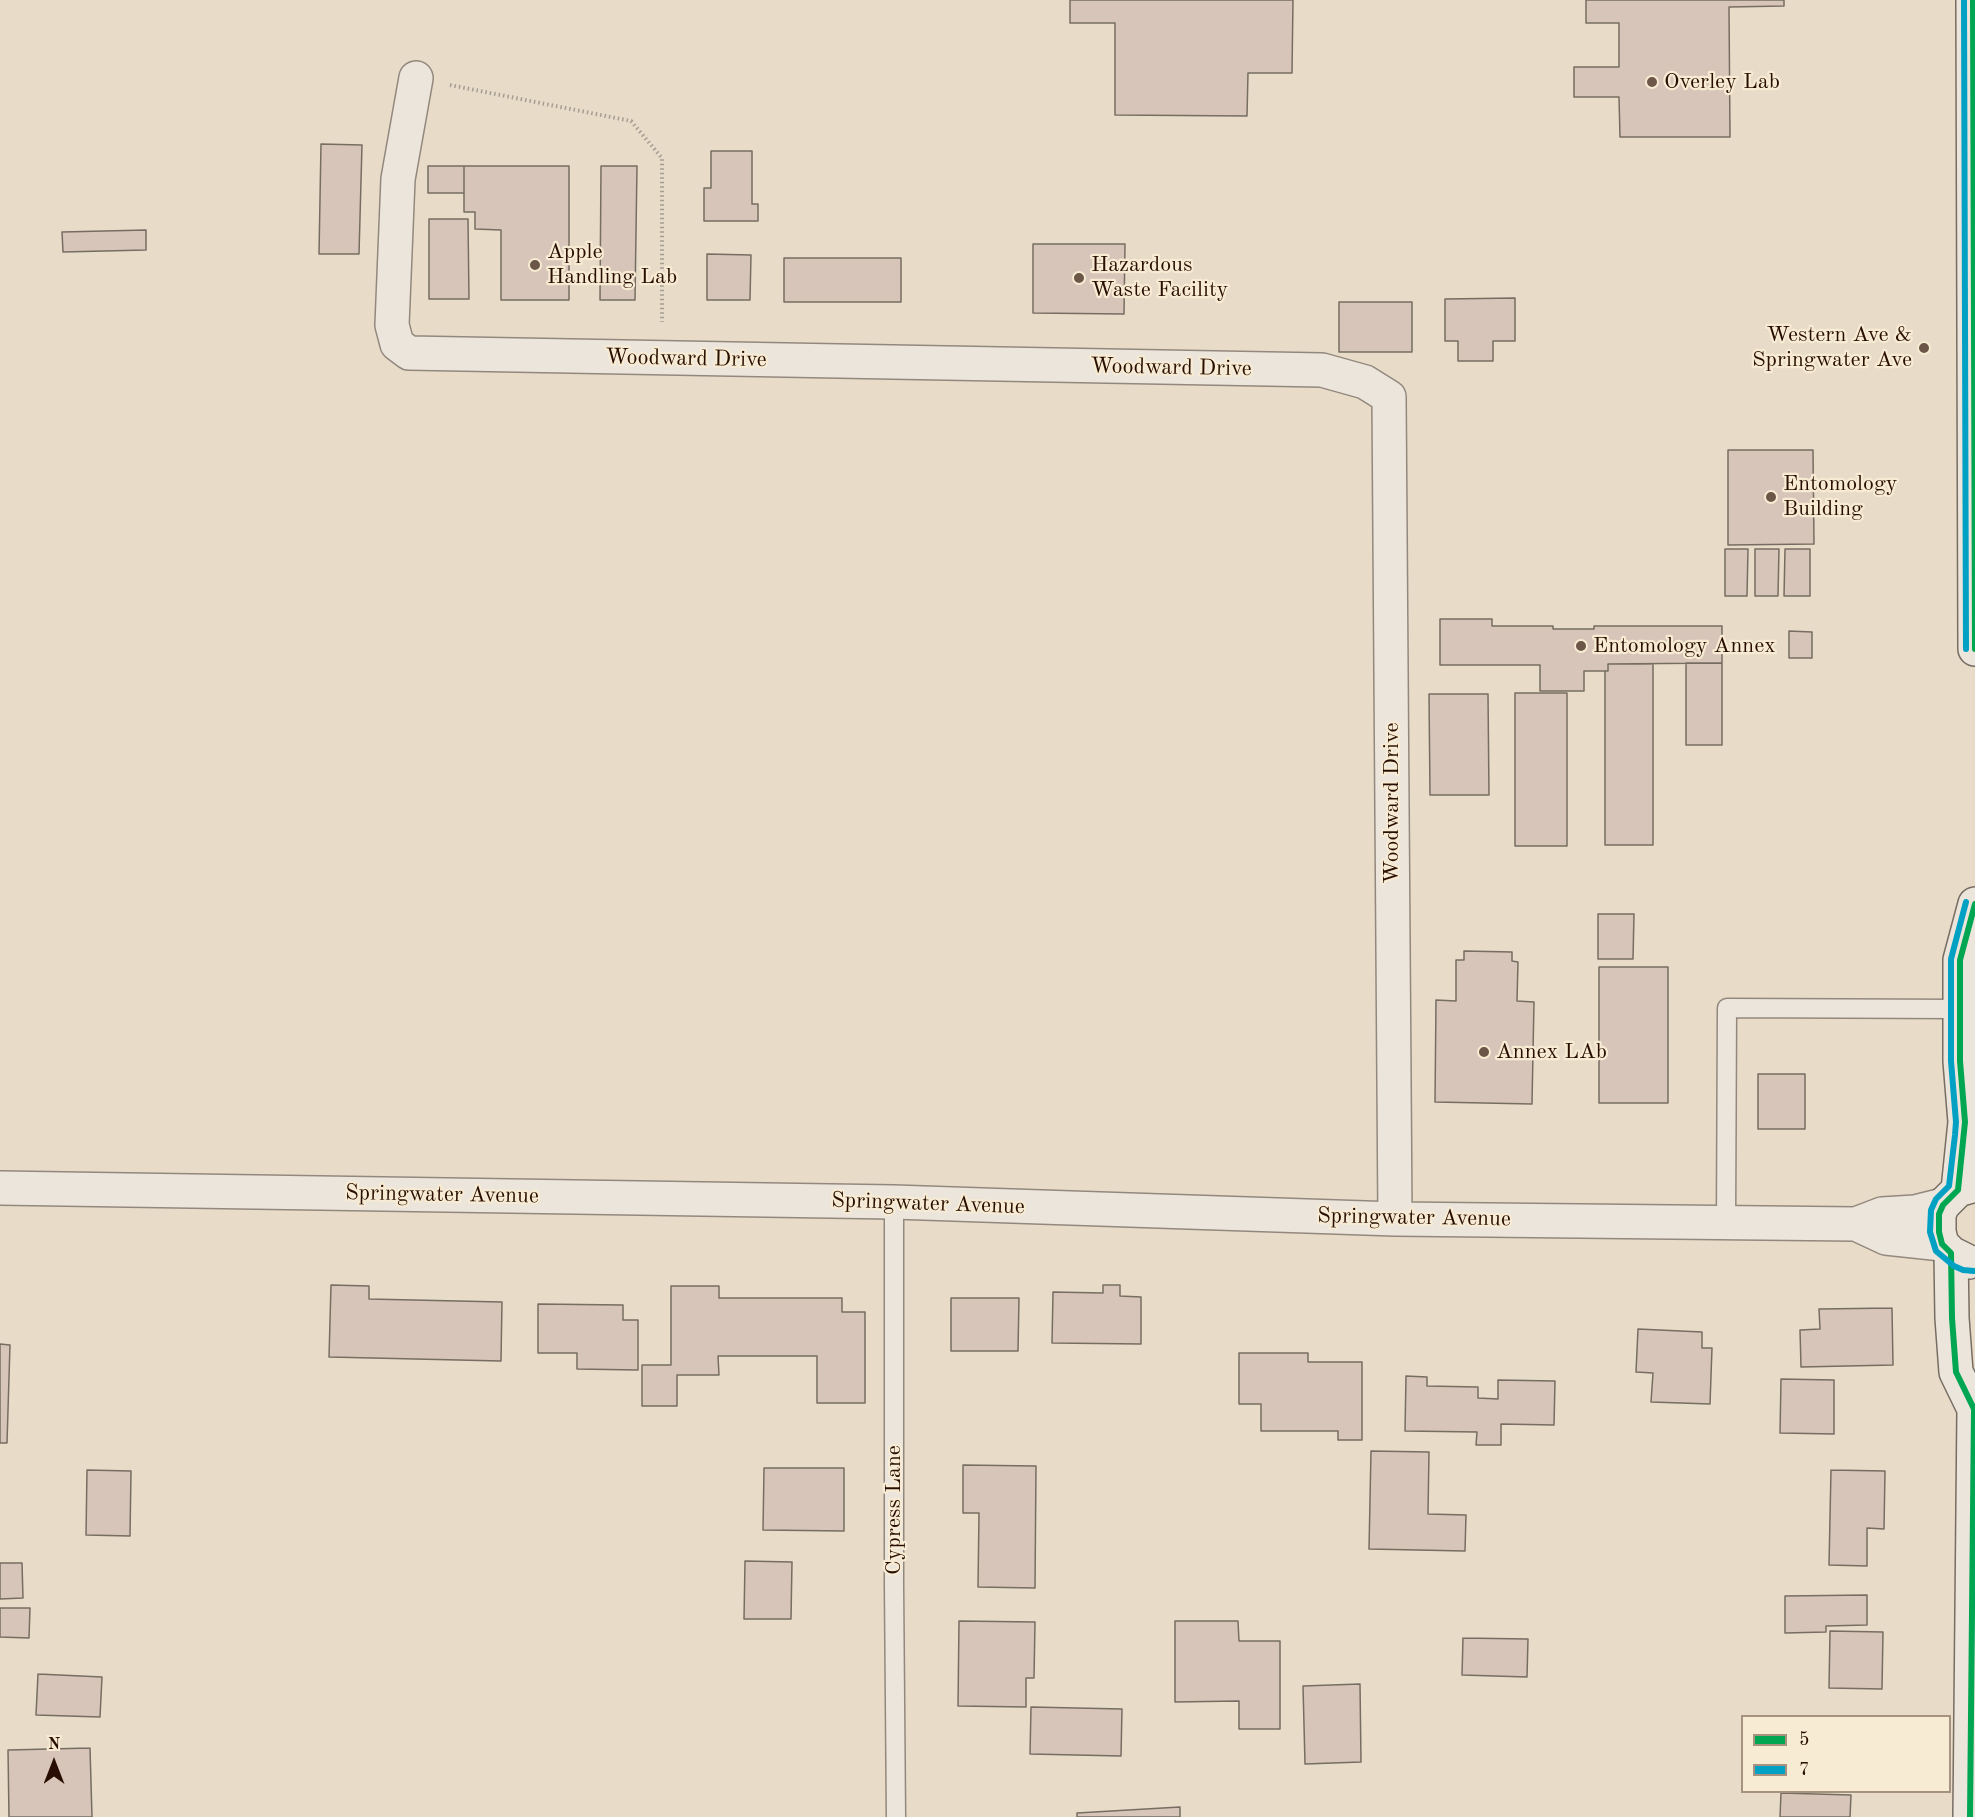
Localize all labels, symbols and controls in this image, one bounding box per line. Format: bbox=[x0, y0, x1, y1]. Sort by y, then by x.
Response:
place label: Overley Lab bbox=[1664, 69, 1780, 95]
marker: Overley Lab bbox=[1645, 75, 1659, 89]
place label: Apple Handling Lab bbox=[547, 239, 677, 290]
place label: Hazardous Waste Facility bbox=[1091, 252, 1228, 304]
marker: Apple Handling Lab bbox=[528, 258, 542, 272]
marker: Hazardous Waste Facility bbox=[1072, 271, 1086, 285]
place label: Western Ave & Springwater Ave bbox=[1752, 322, 1912, 374]
marker: Western Ave & Springwater Ave bbox=[1917, 341, 1931, 355]
street label: Woodward Drive bbox=[605, 344, 767, 374]
street label: Woodward Drive bbox=[1090, 353, 1252, 383]
place label: Entomology Building bbox=[1783, 471, 1897, 522]
marker: Entomology Building bbox=[1764, 490, 1778, 504]
place label: Entomology Annex bbox=[1593, 633, 1776, 659]
marker: Entomology Annex bbox=[1574, 639, 1588, 653]
street label: Woodward Drive bbox=[1379, 722, 1405, 884]
place label: Annex LAb bbox=[1496, 1039, 1607, 1065]
marker: Annex LAb bbox=[1477, 1045, 1491, 1059]
street label: Springwater Avenue bbox=[345, 1180, 539, 1210]
street label: Springwater Avenue bbox=[831, 1187, 1025, 1221]
street label: Springwater Avenue bbox=[1317, 1203, 1511, 1233]
street label: Cypress Lane bbox=[881, 1445, 907, 1575]
legend bbox=[1741, 1715, 1951, 1793]
text: 5 bbox=[1799, 1731, 1809, 1749]
north arrow bbox=[24, 1733, 84, 1793]
text: N bbox=[48, 1737, 60, 1753]
text: 7 bbox=[1799, 1761, 1809, 1779]

